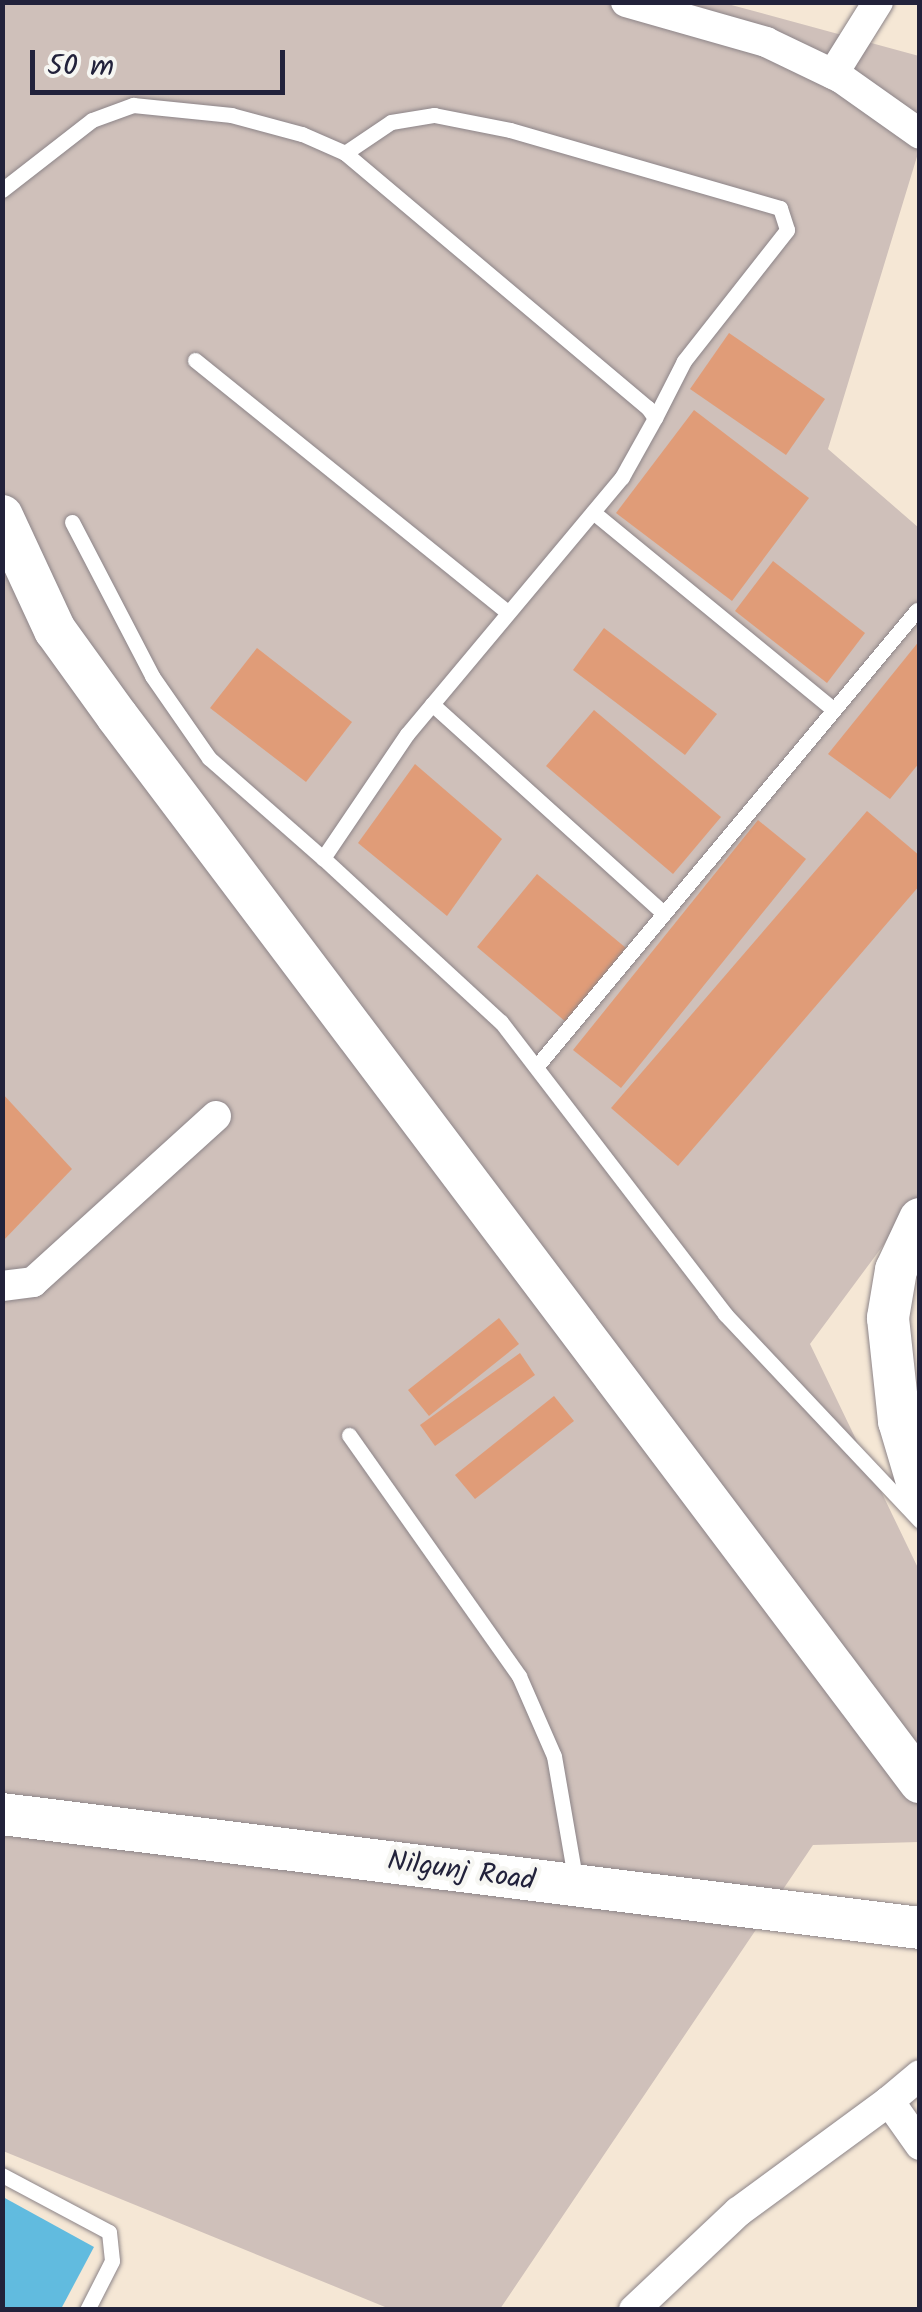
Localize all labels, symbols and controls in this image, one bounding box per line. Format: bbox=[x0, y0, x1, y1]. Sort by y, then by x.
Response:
scale bar bbox=[35, 30, 290, 92]
text: 50 m bbox=[47, 43, 114, 91]
street label: Nilgunj Road bbox=[385, 1845, 537, 1899]

